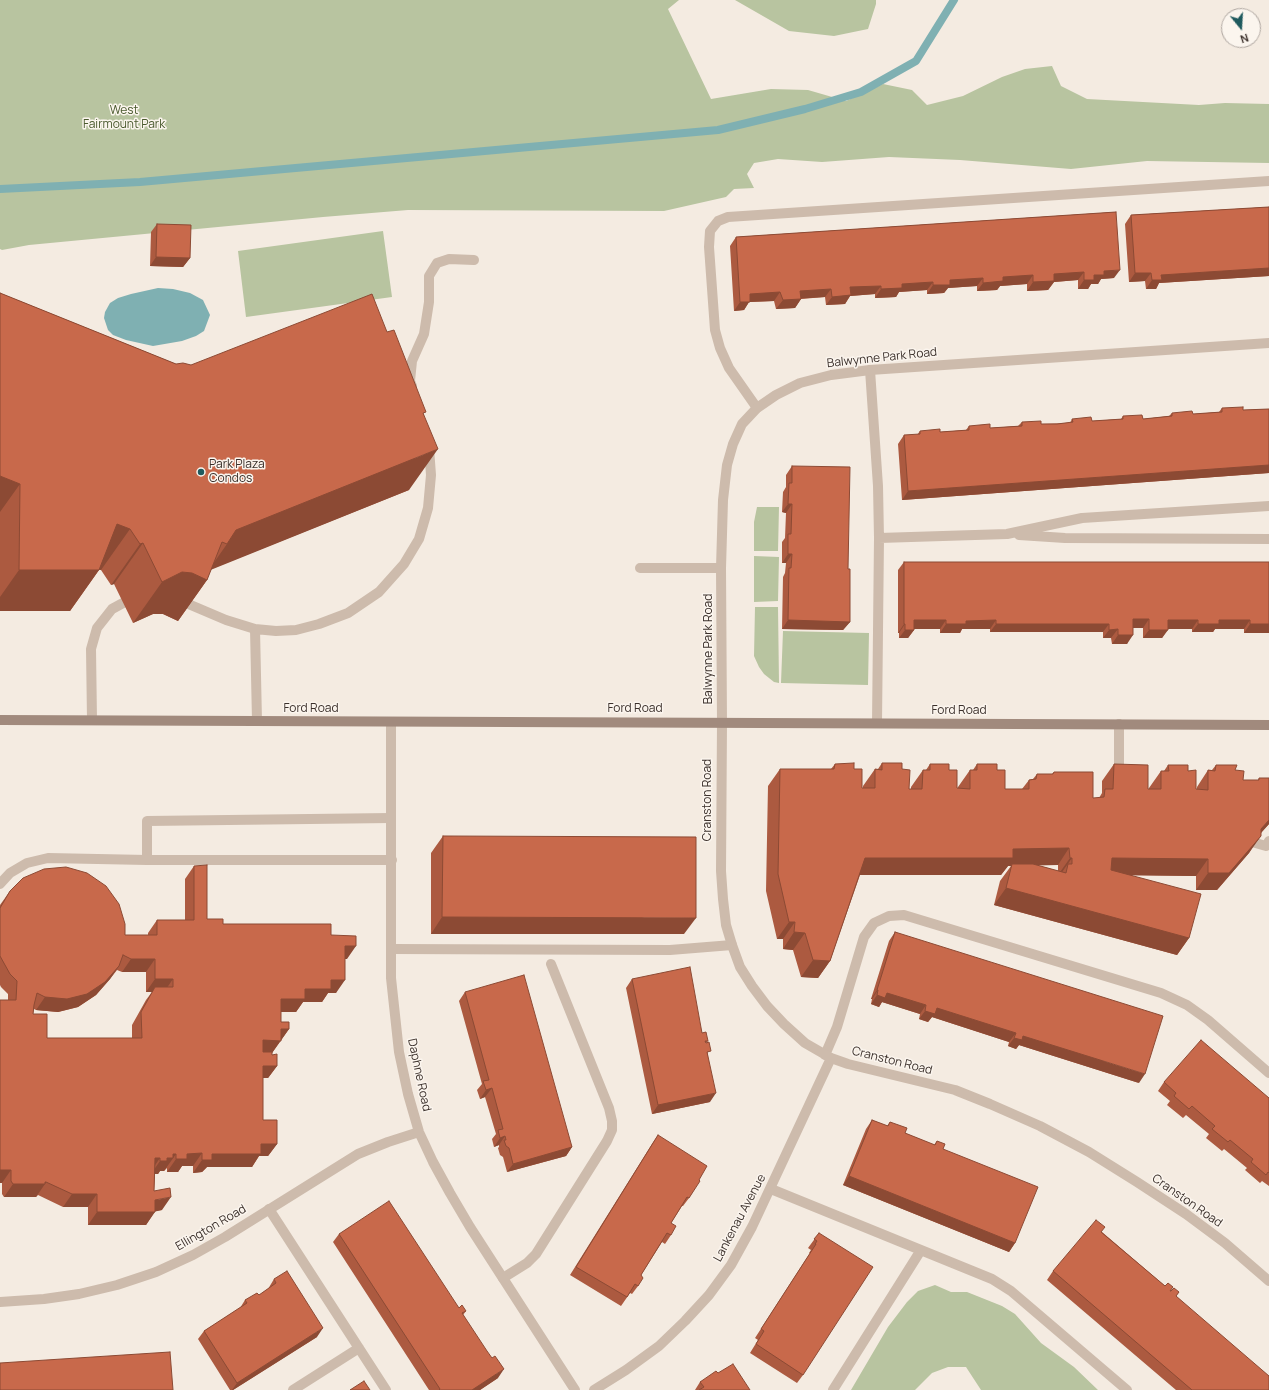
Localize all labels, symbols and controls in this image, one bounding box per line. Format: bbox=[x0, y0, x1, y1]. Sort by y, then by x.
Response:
north arrow bbox=[1221, 8, 1261, 48]
text: N bbox=[1238, 31, 1251, 47]
park label: West Fairmount Park bbox=[83, 104, 165, 132]
street label: Balwynne Park Road bbox=[826, 345, 938, 371]
place label: Park Plaza Condos bbox=[209, 458, 265, 486]
marker: Park Plaza Condos bbox=[196, 467, 206, 477]
street label: Balwynne Park Road bbox=[702, 594, 716, 704]
street label: Ford Road bbox=[283, 702, 339, 716]
street label: Ford Road bbox=[607, 702, 663, 716]
street label: Ford Road bbox=[931, 704, 987, 718]
street label: Cranston Road bbox=[701, 759, 715, 841]
street label: Daphne Road bbox=[404, 1037, 434, 1113]
street label: Cranston Road bbox=[850, 1044, 934, 1078]
street label: Cranston Road bbox=[1149, 1171, 1225, 1231]
street label: Lankenau Avenue bbox=[711, 1172, 769, 1264]
street label: Ellington Road bbox=[173, 1202, 249, 1254]

